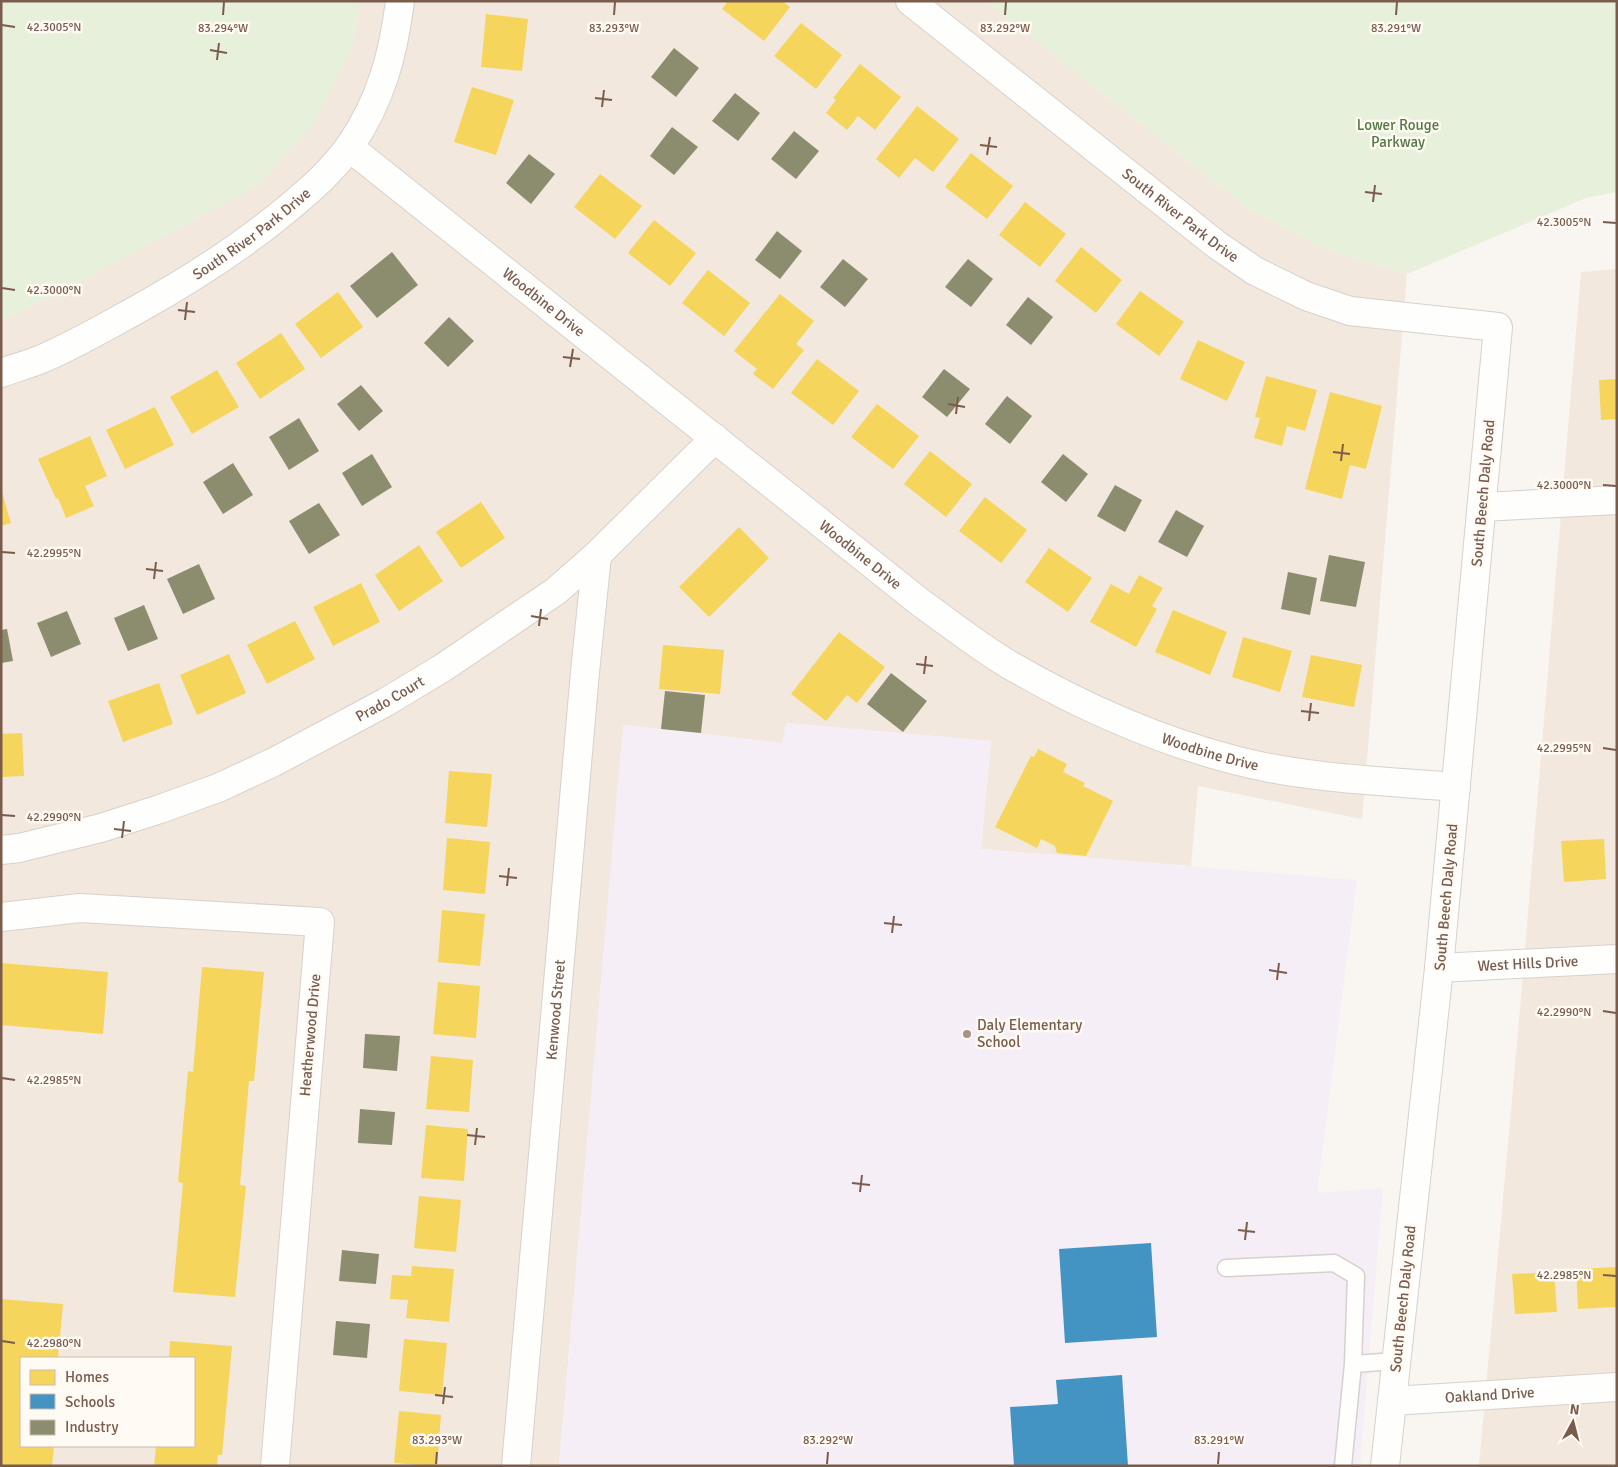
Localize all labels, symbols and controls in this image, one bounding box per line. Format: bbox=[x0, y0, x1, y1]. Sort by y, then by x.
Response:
text: 42.3005°N bbox=[27, 20, 81, 35]
text: 83.294°W bbox=[198, 21, 248, 36]
text: 83.293°W bbox=[589, 21, 639, 36]
text: 83.292°W bbox=[980, 21, 1030, 36]
text: 83.291°W bbox=[1371, 21, 1421, 36]
park label: Lower Rouge Parkway bbox=[1357, 116, 1439, 151]
street label: South River Park Drive bbox=[1119, 164, 1242, 266]
street label: South River Park Drive bbox=[189, 184, 314, 284]
text: 42.3005°N bbox=[1537, 215, 1591, 230]
street label: Woodbine Drive bbox=[499, 264, 589, 341]
text: 42.3000°N bbox=[27, 283, 81, 298]
street label: South Beech Daly Road bbox=[1468, 419, 1498, 567]
text: 42.3000°N bbox=[1537, 478, 1591, 493]
street label: Woodbine Drive bbox=[816, 516, 905, 593]
text: 42.2995°N bbox=[27, 546, 81, 561]
street label: Prado Court bbox=[352, 672, 428, 726]
street label: Woodbine Drive bbox=[1159, 729, 1260, 775]
text: 42.2995°N bbox=[1537, 741, 1591, 756]
text: 42.2990°N bbox=[27, 810, 81, 825]
street label: South Beech Daly Road bbox=[1431, 823, 1461, 971]
street label: West Hills Drive bbox=[1477, 952, 1579, 975]
street label: Kenwood Street bbox=[542, 959, 569, 1061]
street label: Heatherwood Drive bbox=[296, 973, 324, 1097]
text: 42.2990°N bbox=[1537, 1005, 1591, 1020]
place label: Daly Elementary School bbox=[977, 1016, 1082, 1051]
marker: Daly Elementary School bbox=[961, 1028, 973, 1040]
text: 42.2985°N bbox=[27, 1073, 81, 1088]
street label: South Beech Daly Road bbox=[1386, 1225, 1420, 1373]
text: 42.2985°N bbox=[1537, 1268, 1591, 1283]
text: 42.2980°N bbox=[27, 1336, 81, 1351]
legend bbox=[20, 1357, 195, 1447]
text: Homes bbox=[65, 1368, 109, 1386]
street label: Oakland Drive bbox=[1444, 1383, 1535, 1407]
text: Schools bbox=[65, 1393, 116, 1411]
north arrow bbox=[1548, 1397, 1598, 1447]
text: N bbox=[1569, 1401, 1580, 1419]
text: Industry bbox=[65, 1418, 118, 1436]
text: 83.293°W bbox=[412, 1433, 462, 1448]
text: 83.292°W bbox=[803, 1433, 853, 1448]
text: 83.291°W bbox=[1194, 1433, 1244, 1448]

